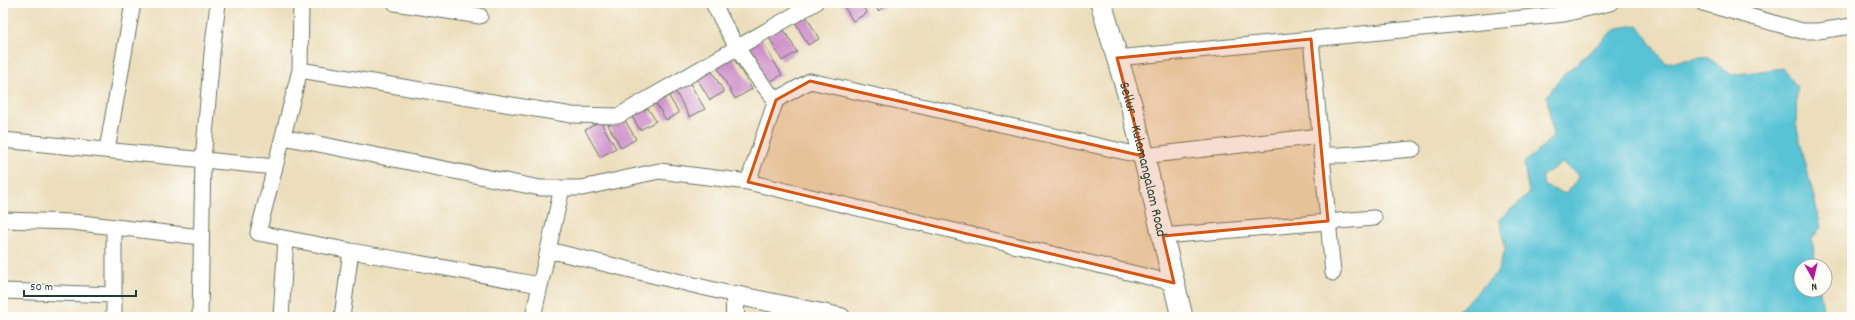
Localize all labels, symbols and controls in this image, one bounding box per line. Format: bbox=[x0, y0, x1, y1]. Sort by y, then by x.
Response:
street label: Sellur - Kulamangalam Road bbox=[1112, 80, 1172, 239]
north arrow bbox=[1793, 258, 1833, 298]
scale bar bbox=[24, 272, 136, 298]
text: N bbox=[1810, 278, 1818, 294]
text: 50 m bbox=[30, 279, 53, 296]

